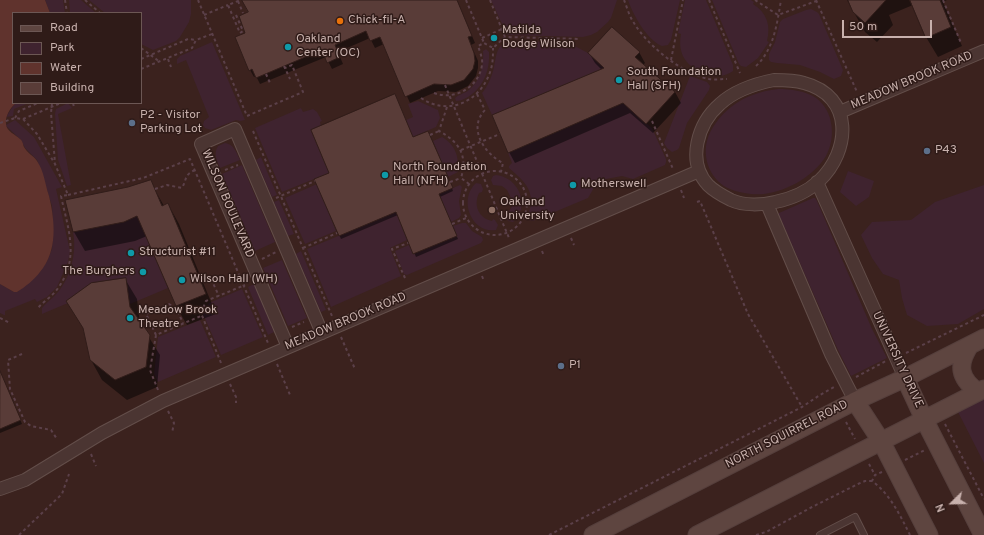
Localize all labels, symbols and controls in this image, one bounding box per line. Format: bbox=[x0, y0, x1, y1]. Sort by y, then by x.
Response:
legend bbox=[12, 12, 142, 104]
scale bar bbox=[844, 12, 934, 38]
place label: Chick-fil-A bbox=[348, 14, 405, 28]
marker: Chick-fil-A bbox=[335, 16, 345, 26]
text: 50 m bbox=[849, 19, 877, 35]
text: Road bbox=[50, 20, 78, 36]
place label: Matilda Dodge Wilson bbox=[502, 24, 575, 52]
place label: Oakland Center (OC) bbox=[296, 33, 360, 61]
marker: Matilda Dodge Wilson bbox=[489, 33, 499, 43]
text: Park bbox=[50, 40, 75, 56]
marker: Oakland Center (OC) bbox=[283, 42, 293, 52]
street label: MEADOW BROOK ROAD bbox=[849, 49, 975, 113]
text: Water bbox=[50, 60, 82, 76]
place label: South Foundation Hall (SFH) bbox=[627, 66, 721, 94]
marker: South Foundation Hall (SFH) bbox=[614, 75, 624, 85]
text: Building bbox=[50, 80, 94, 96]
place label: P2 - Visitor Parking Lot bbox=[140, 109, 202, 137]
marker: P2 - Visitor Parking Lot bbox=[127, 118, 137, 128]
place label: P43 bbox=[935, 144, 957, 158]
marker: P43 bbox=[922, 146, 932, 156]
street label: WILSON BOULEVARD bbox=[198, 148, 256, 260]
place label: North Foundation Hall (NFH) bbox=[393, 161, 487, 189]
marker: North Foundation Hall (NFH) bbox=[380, 170, 390, 180]
place label: Motherswell bbox=[581, 178, 646, 192]
marker: Motherswell bbox=[568, 180, 578, 190]
place label: Oakland University bbox=[500, 196, 555, 224]
marker: Oakland University bbox=[487, 205, 497, 215]
place label: Structurist #11 bbox=[139, 246, 216, 260]
marker: Structurist #11 bbox=[126, 248, 136, 258]
place label: The Burghers bbox=[62, 265, 135, 279]
marker: The Burghers bbox=[138, 267, 148, 277]
place label: Wilson Hall (WH) bbox=[190, 273, 278, 287]
marker: Wilson Hall (WH) bbox=[177, 275, 187, 285]
street label: MEADOW BROOK ROAD bbox=[283, 290, 409, 354]
place label: Meadow Brook Theatre bbox=[138, 304, 217, 332]
street label: UNIVERSITY DRIVE bbox=[868, 310, 926, 410]
marker: Meadow Brook Theatre bbox=[125, 313, 135, 323]
place label: P1 bbox=[569, 359, 581, 373]
marker: P1 bbox=[556, 361, 566, 371]
street label: NORTH SQUIRREL ROAD bbox=[723, 398, 851, 472]
north arrow bbox=[932, 483, 972, 523]
text: N bbox=[933, 501, 949, 514]

